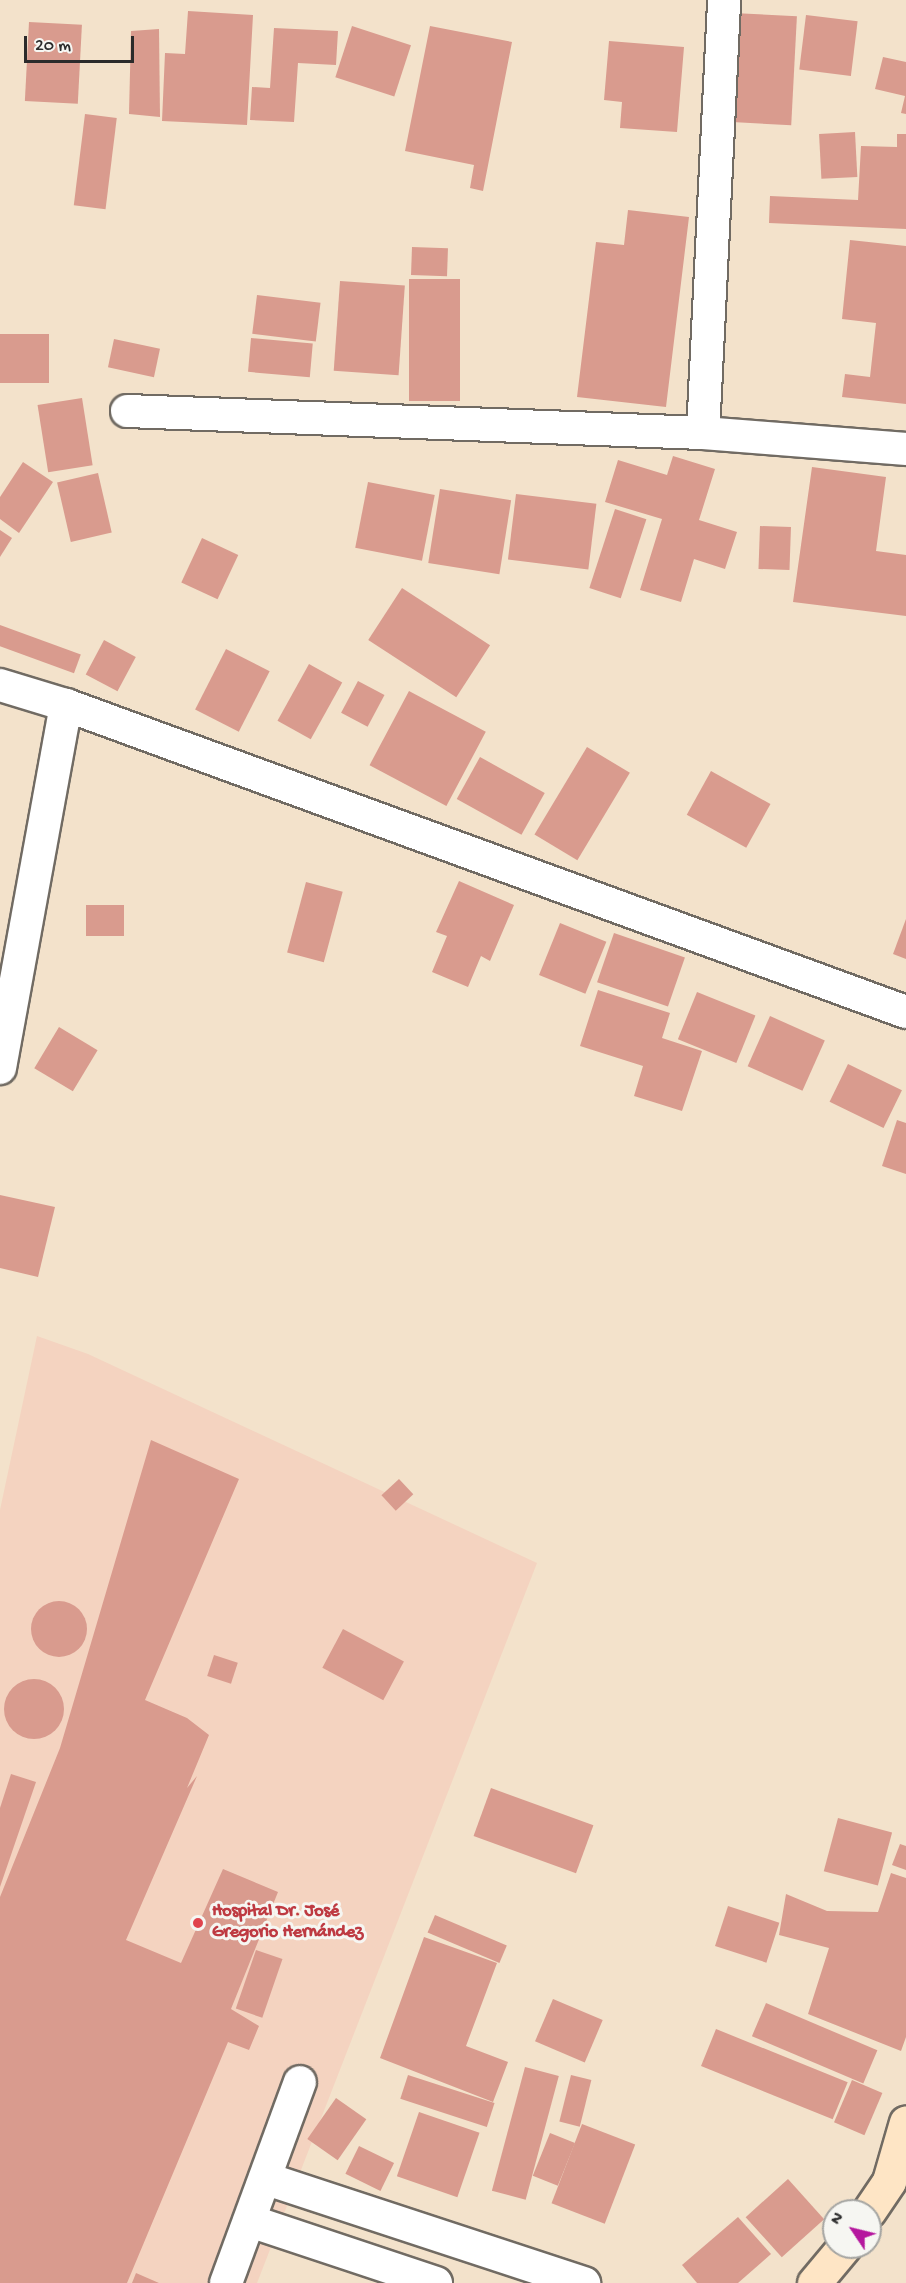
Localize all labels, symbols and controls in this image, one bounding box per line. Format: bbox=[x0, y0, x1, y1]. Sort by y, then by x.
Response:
scale bar bbox=[27, 24, 136, 62]
text: 20 m bbox=[35, 36, 71, 57]
place label: Hospital Dr. José Gregorio Hernández bbox=[212, 1902, 363, 1944]
marker: Hospital Dr. José Gregorio Hernández bbox=[189, 1914, 207, 1932]
north arrow bbox=[822, 2199, 882, 2259]
text: N bbox=[828, 2210, 849, 2229]

